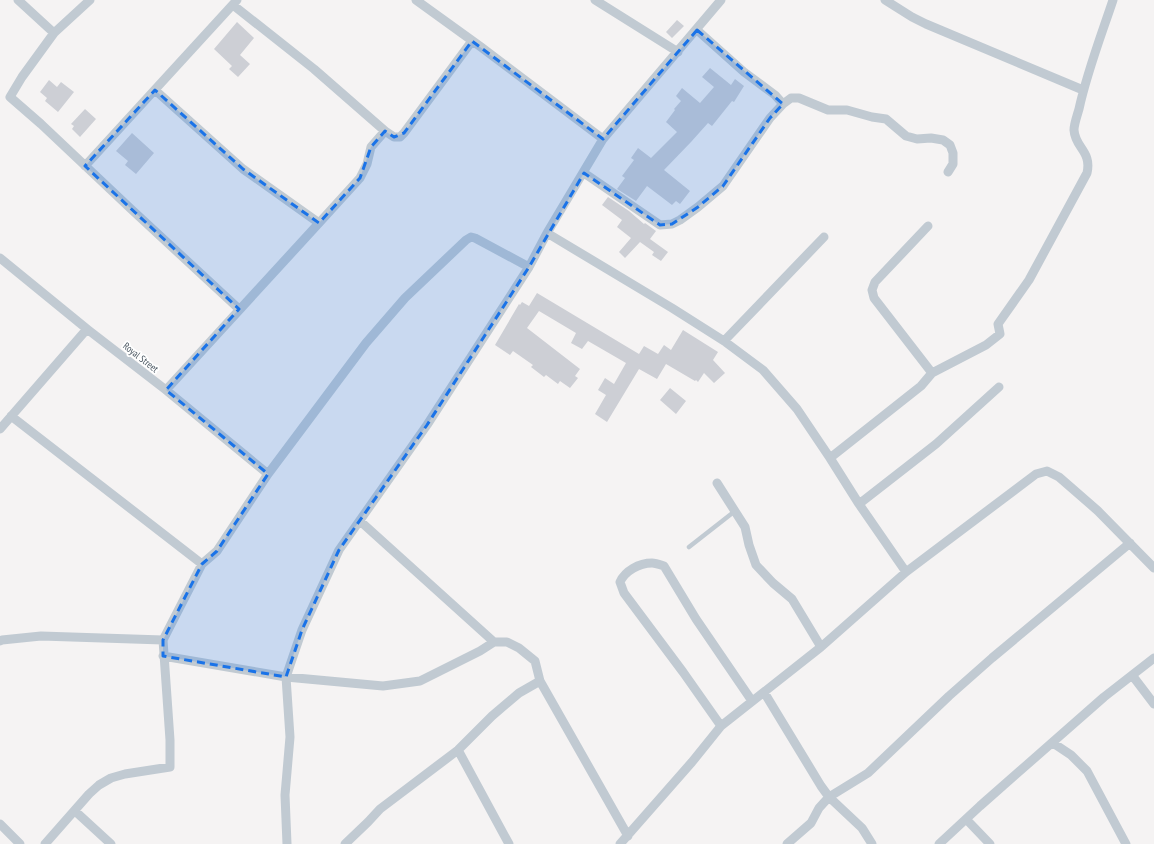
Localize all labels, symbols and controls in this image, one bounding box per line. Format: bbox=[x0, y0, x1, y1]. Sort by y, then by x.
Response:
street label: Royal Street bbox=[120, 339, 161, 375]

